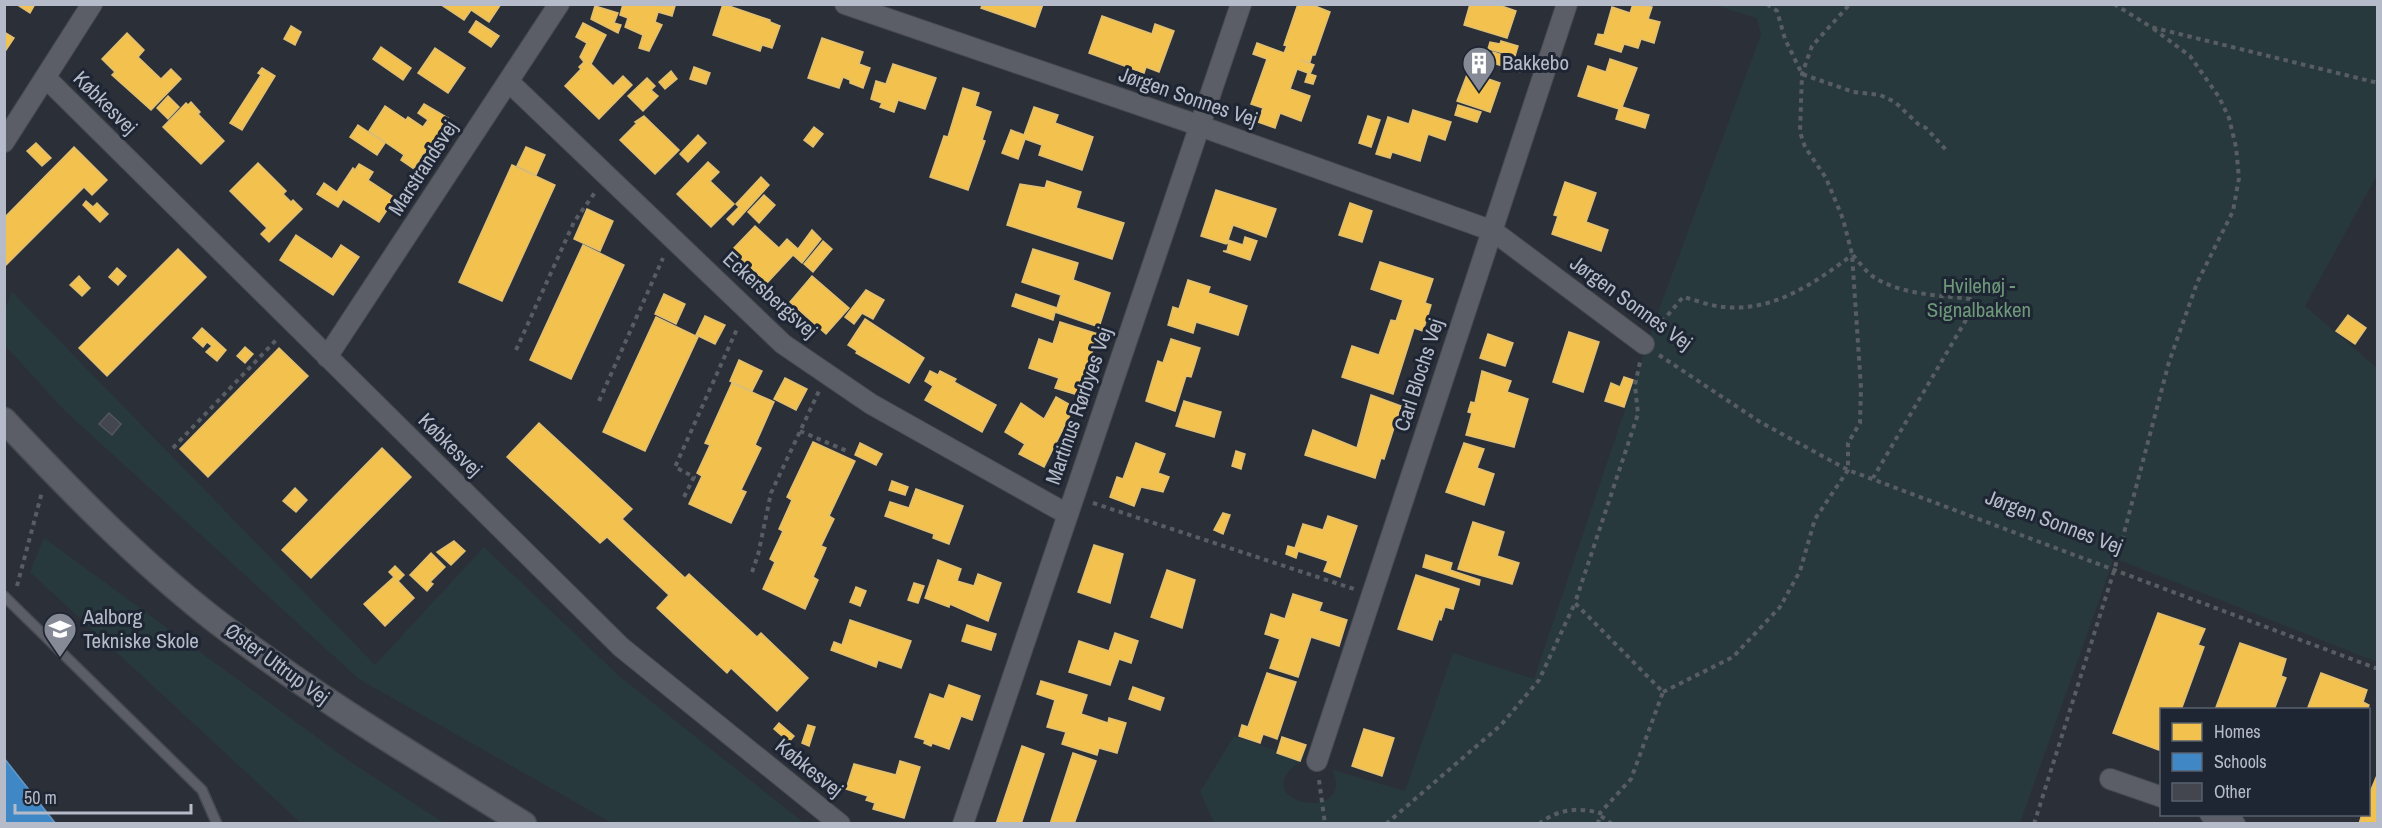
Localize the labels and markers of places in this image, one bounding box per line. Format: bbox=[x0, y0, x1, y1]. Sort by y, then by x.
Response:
building icon: Bakkebo bbox=[1461, 45, 1497, 92]
place label: Bakkebo bbox=[1502, 48, 1569, 77]
place label: Aalborg Tekniske Skole bbox=[82, 602, 199, 655]
school or university icon: Aalborg Tekniske Skole bbox=[42, 611, 78, 658]

